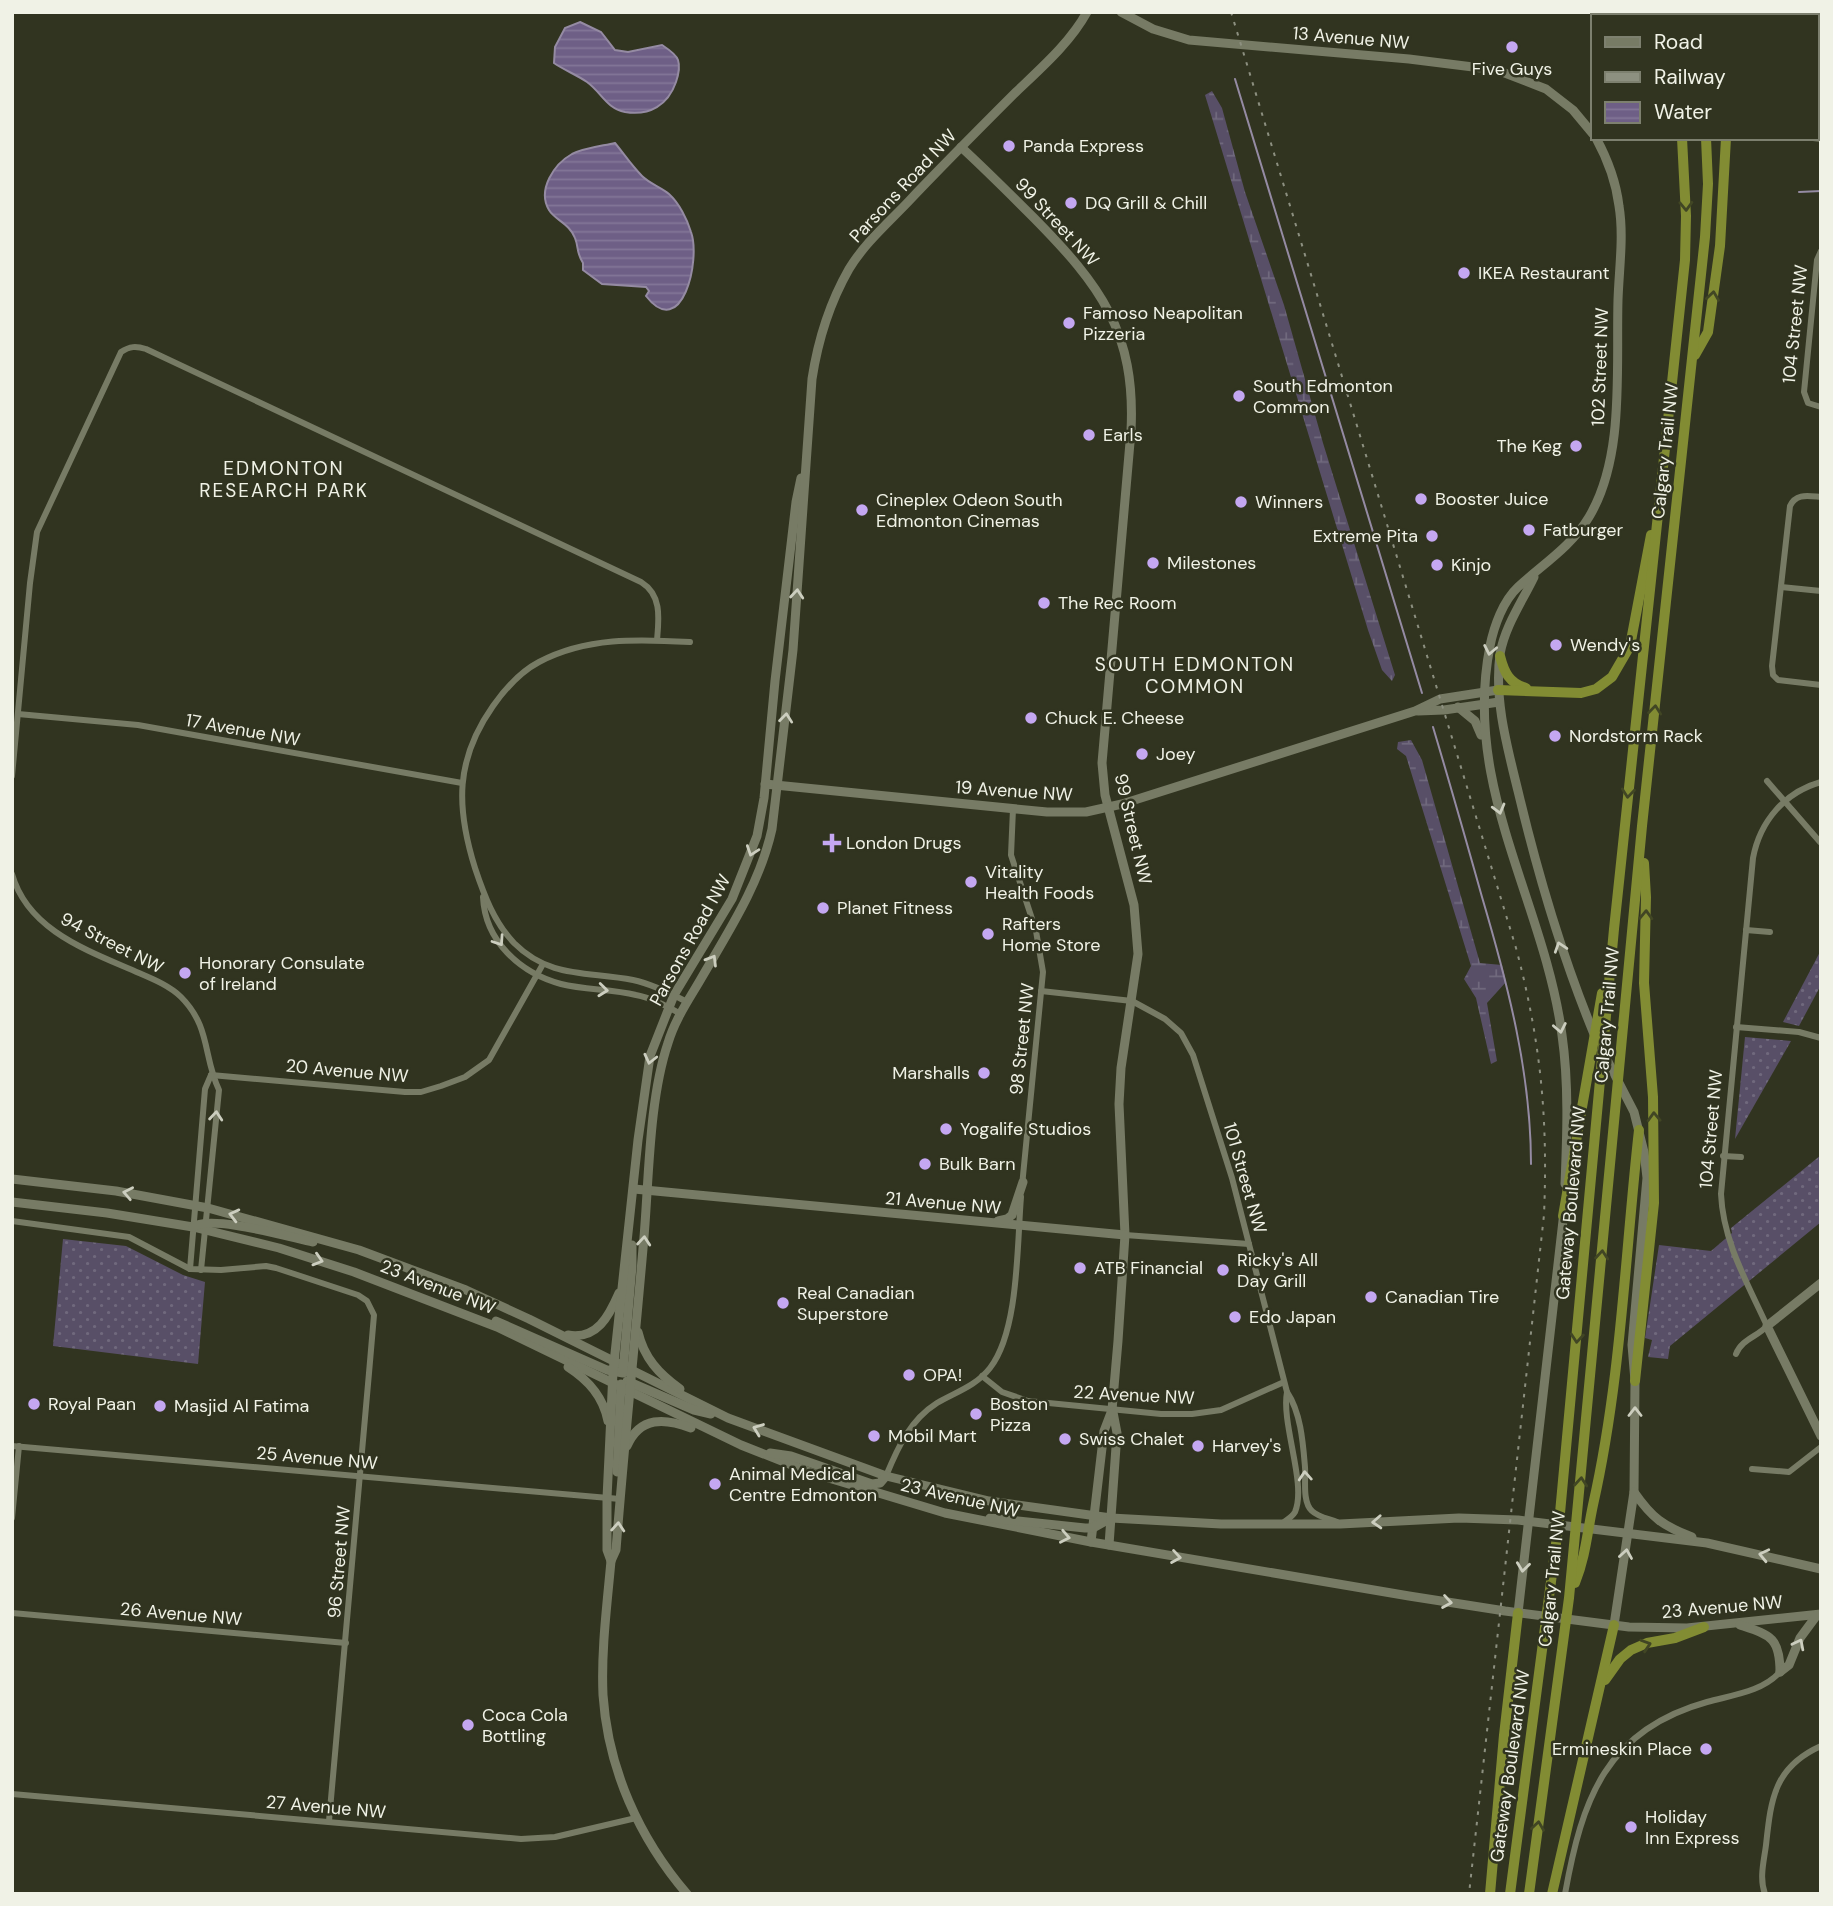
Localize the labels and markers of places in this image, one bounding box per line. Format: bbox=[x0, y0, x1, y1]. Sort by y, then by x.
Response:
marker: Five Guys bbox=[1504, 39, 1520, 55]
place label: Five Guys bbox=[1472, 57, 1552, 81]
place label: Panda Express bbox=[1023, 134, 1144, 158]
marker: Panda Express bbox=[1001, 138, 1017, 154]
place label: DQ Grill & Chill bbox=[1085, 191, 1207, 215]
marker: DQ Grill & Chill bbox=[1063, 195, 1079, 211]
place label: IKEA Restaurant bbox=[1478, 261, 1610, 285]
marker: IKEA Restaurant bbox=[1456, 265, 1472, 281]
place label: Famoso Neapolitan Pizzeria bbox=[1083, 301, 1243, 346]
marker: Famoso Neapolitan Pizzeria bbox=[1061, 315, 1077, 331]
place label: South Edmonton Common bbox=[1253, 374, 1393, 419]
marker: South Edmonton Common bbox=[1231, 388, 1247, 404]
place label: Earls bbox=[1103, 423, 1143, 447]
marker: Earls bbox=[1081, 427, 1097, 443]
place label: The Keg bbox=[1496, 434, 1562, 458]
marker: The Keg bbox=[1568, 438, 1584, 454]
place label: Booster Juice bbox=[1435, 487, 1549, 511]
place label: Cineplex Odeon South Edmonton Cinemas bbox=[876, 488, 1063, 533]
place label: Winners bbox=[1255, 490, 1323, 514]
marker: Booster Juice bbox=[1413, 491, 1429, 507]
marker: Winners bbox=[1233, 494, 1249, 510]
marker: Cineplex Odeon South Edmonton Cinemas bbox=[854, 502, 870, 518]
place label: Fatburger bbox=[1543, 518, 1624, 542]
marker: Fatburger bbox=[1521, 522, 1537, 538]
place label: Extreme Pita bbox=[1313, 524, 1418, 548]
marker: Extreme Pita bbox=[1424, 528, 1440, 544]
place label: Milestones bbox=[1167, 551, 1256, 575]
place label: Kinjo bbox=[1451, 553, 1491, 577]
marker: Milestones bbox=[1145, 555, 1161, 571]
marker: Kinjo bbox=[1429, 557, 1445, 573]
place label: The Rec Room bbox=[1058, 591, 1176, 615]
marker: The Rec Room bbox=[1036, 595, 1052, 611]
place label: Wendy's bbox=[1570, 633, 1640, 657]
marker: Wendy's bbox=[1548, 637, 1564, 653]
place label: Chuck E. Cheese bbox=[1045, 706, 1184, 730]
marker: Chuck E. Cheese bbox=[1023, 710, 1039, 726]
place label: Nordstorm Rack bbox=[1569, 724, 1703, 748]
marker: Nordstorm Rack bbox=[1547, 728, 1563, 744]
place label: Joey bbox=[1156, 742, 1196, 766]
marker: Joey bbox=[1134, 746, 1150, 762]
place label: London Drugs bbox=[846, 831, 962, 855]
marker: London Drugs bbox=[824, 835, 840, 851]
place label: Vitality Health Foods bbox=[985, 860, 1094, 905]
marker: Vitality Health Foods bbox=[963, 874, 979, 890]
place label: Planet Fitness bbox=[837, 896, 953, 920]
marker: Planet Fitness bbox=[815, 900, 831, 916]
place label: Rafters Home Store bbox=[1002, 912, 1100, 957]
marker: Rafters Home Store bbox=[980, 926, 996, 942]
place label: Honorary Consulate of Ireland bbox=[199, 951, 365, 996]
marker: Honorary Consulate of Ireland bbox=[177, 965, 193, 981]
place label: Marshalls bbox=[892, 1061, 970, 1085]
marker: Marshalls bbox=[976, 1065, 992, 1081]
place label: Yogalife Studios bbox=[960, 1117, 1091, 1141]
marker: Yogalife Studios bbox=[938, 1121, 954, 1137]
place label: Bulk Barn bbox=[939, 1152, 1016, 1176]
marker: Bulk Barn bbox=[917, 1156, 933, 1172]
place label: Ricky's All Day Grill bbox=[1237, 1248, 1318, 1293]
place label: ATB Financial bbox=[1094, 1256, 1203, 1280]
marker: ATB Financial bbox=[1072, 1260, 1088, 1276]
marker: Ricky's All Day Grill bbox=[1215, 1262, 1231, 1278]
place label: Real Canadian Superstore bbox=[797, 1281, 915, 1326]
place label: Canadian Tire bbox=[1385, 1285, 1499, 1309]
marker: Canadian Tire bbox=[1363, 1289, 1379, 1305]
marker: Real Canadian Superstore bbox=[775, 1295, 791, 1311]
place label: Edo Japan bbox=[1249, 1305, 1336, 1329]
marker: Edo Japan bbox=[1227, 1309, 1243, 1325]
place label: OPA! bbox=[923, 1363, 962, 1387]
marker: OPA! bbox=[901, 1367, 917, 1383]
place label: Royal Paan bbox=[48, 1392, 136, 1416]
place label: Boston Pizza bbox=[990, 1392, 1048, 1437]
place label: Masjid Al Fatima bbox=[174, 1394, 309, 1418]
marker: Royal Paan bbox=[26, 1396, 42, 1412]
marker: Masjid Al Fatima bbox=[152, 1398, 168, 1414]
marker: Boston Pizza bbox=[968, 1406, 984, 1422]
place label: Mobil Mart bbox=[888, 1424, 977, 1448]
place label: Swiss Chalet bbox=[1079, 1427, 1184, 1451]
marker: Mobil Mart bbox=[866, 1428, 882, 1444]
marker: Swiss Chalet bbox=[1057, 1431, 1073, 1447]
place label: Harvey's bbox=[1212, 1434, 1282, 1458]
marker: Harvey's bbox=[1190, 1438, 1206, 1454]
place label: Animal Medical Centre Edmonton bbox=[729, 1462, 877, 1507]
marker: Animal Medical Centre Edmonton bbox=[707, 1476, 723, 1492]
place label: Coca Cola Bottling bbox=[482, 1703, 568, 1748]
marker: Coca Cola Bottling bbox=[460, 1717, 476, 1733]
place label: Ermineskin Place bbox=[1552, 1737, 1692, 1761]
marker: Ermineskin Place bbox=[1698, 1741, 1714, 1757]
place label: Holiday Inn Express bbox=[1645, 1805, 1740, 1850]
marker: Holiday Inn Express bbox=[1623, 1819, 1639, 1835]

